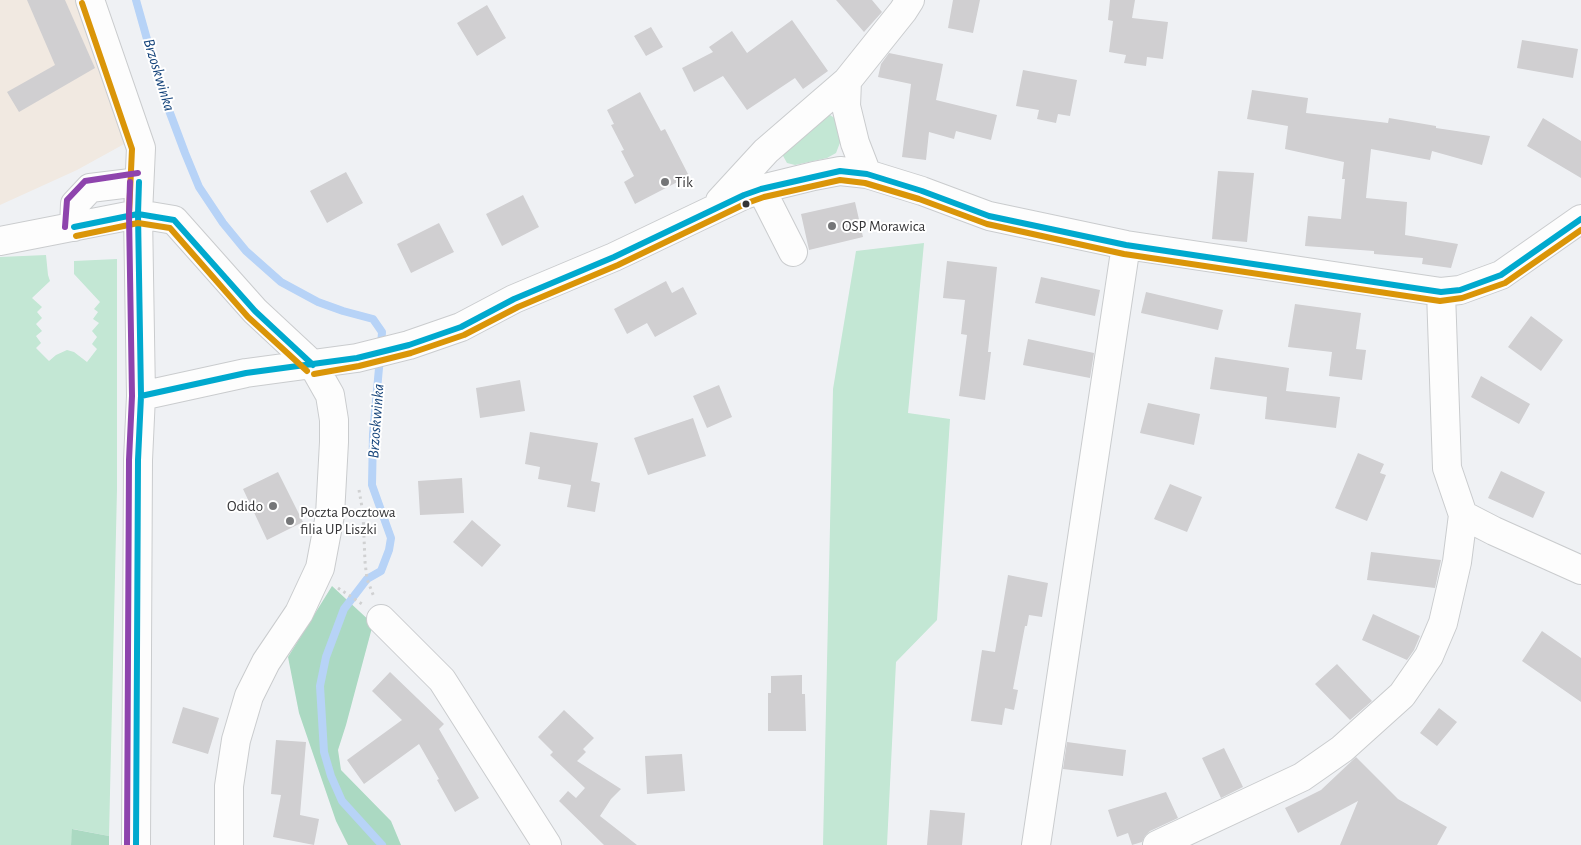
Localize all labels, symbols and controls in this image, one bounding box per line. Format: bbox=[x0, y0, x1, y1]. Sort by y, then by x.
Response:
water label: Brzoskwinka bbox=[139, 36, 179, 114]
place label: Tik bbox=[675, 173, 693, 191]
marker: Tik bbox=[659, 176, 671, 188]
unlabelled marker bbox=[741, 199, 751, 209]
place label: OSP Morawica bbox=[842, 217, 925, 235]
marker: OSP Morawica bbox=[826, 220, 838, 232]
water label: Brzoskwinka bbox=[364, 383, 388, 459]
place label: Odido bbox=[227, 497, 263, 515]
marker: Odido bbox=[267, 500, 279, 512]
place label: Poczta Pocztowa filia UP Liszki bbox=[300, 503, 396, 538]
marker: Poczta Pocztowa filia UP Liszki bbox=[284, 515, 296, 527]

